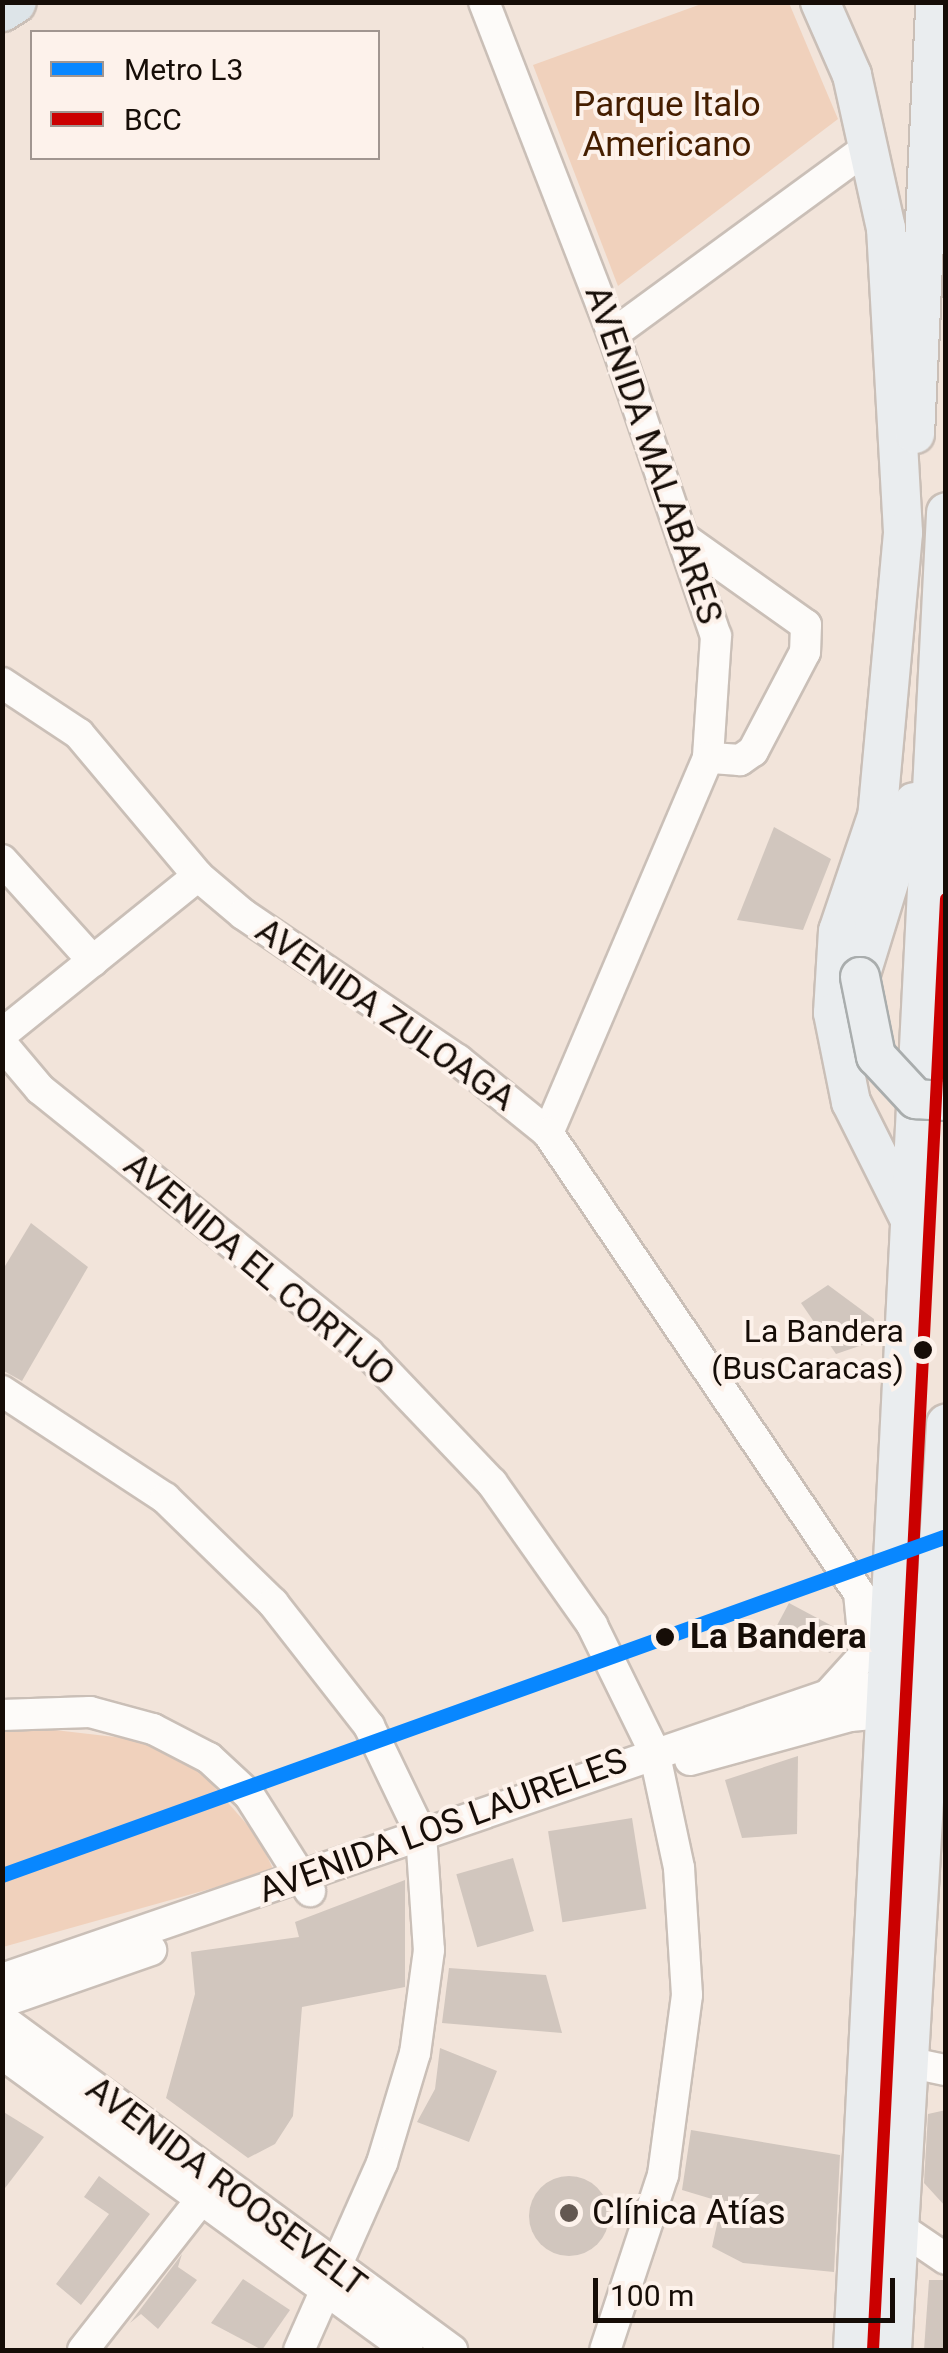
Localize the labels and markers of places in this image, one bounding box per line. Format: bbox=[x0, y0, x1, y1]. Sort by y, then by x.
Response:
place label: La Bandera (BusCaracas) bbox=[711, 1313, 904, 1388]
marker: La Bandera (BusCaracas) bbox=[913, 1340, 933, 1360]
place label: La Bandera bbox=[690, 1616, 867, 1658]
marker: La Bandera bbox=[649, 1621, 681, 1653]
place label: Clínica Atías bbox=[592, 2192, 786, 2234]
marker: Clínica Atías bbox=[556, 2200, 582, 2226]

